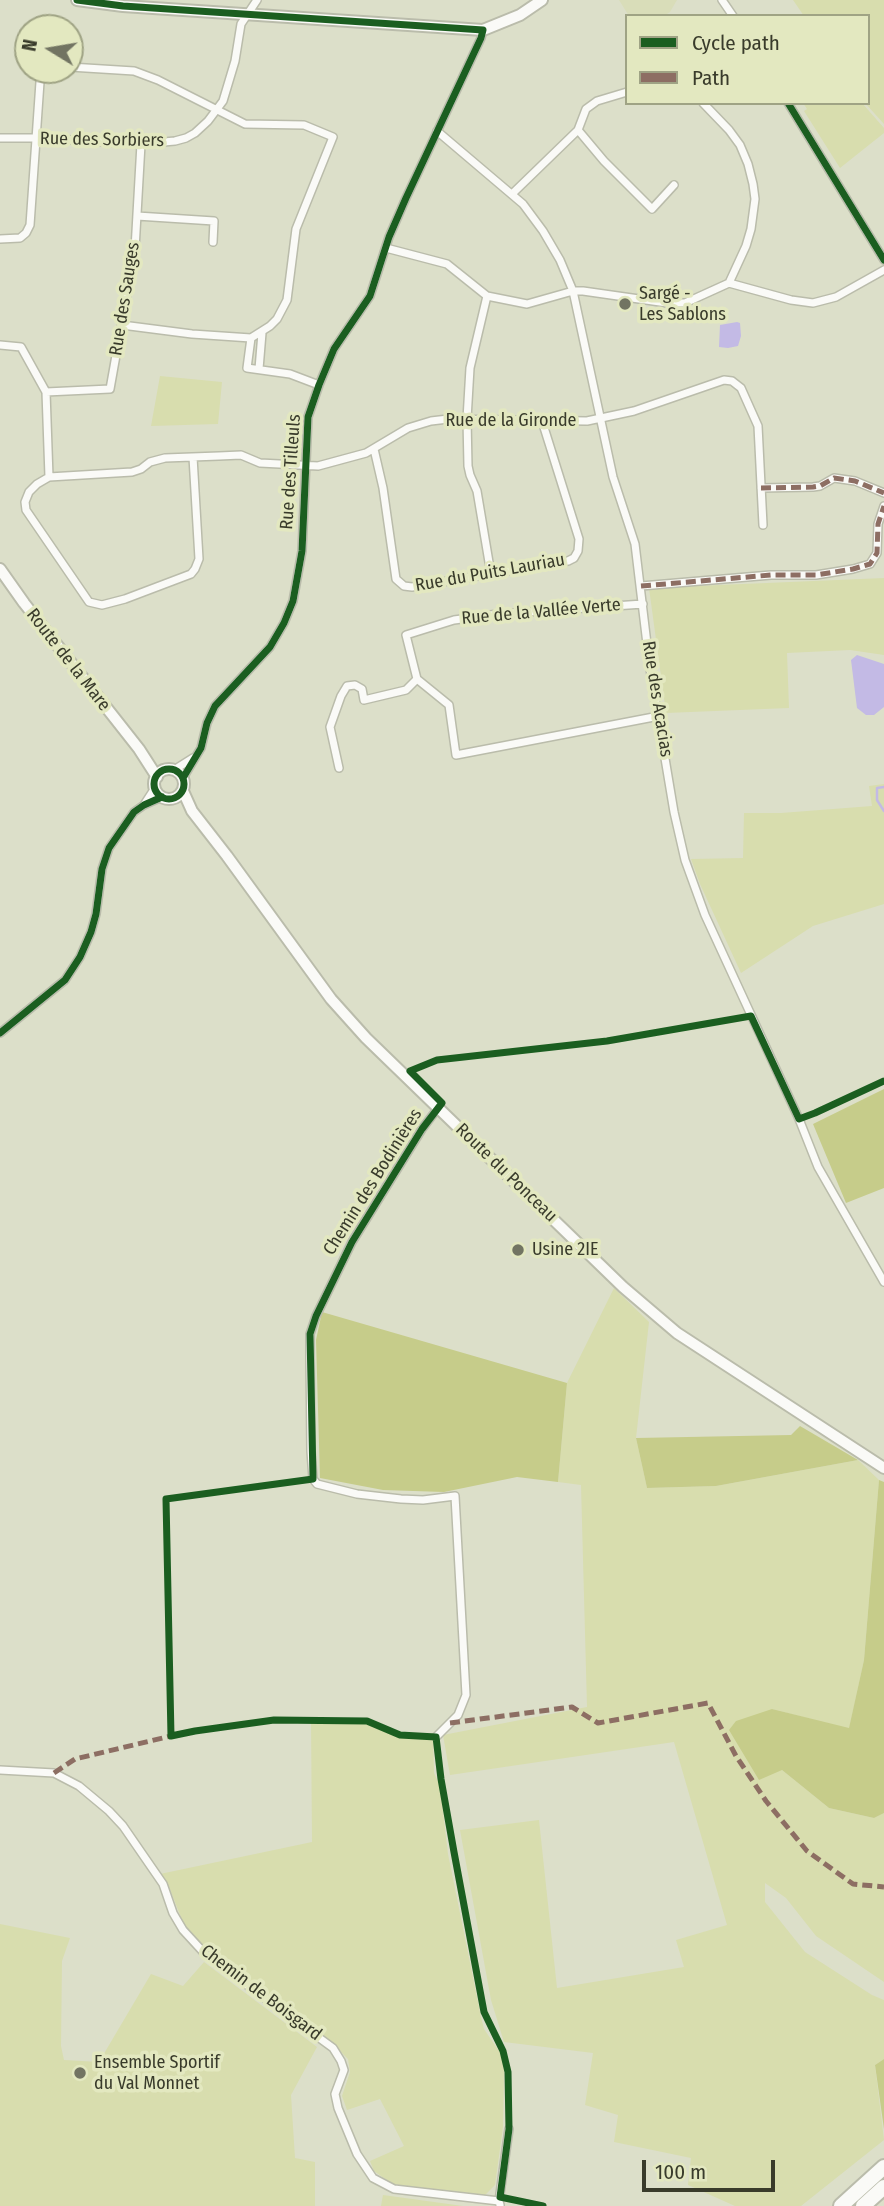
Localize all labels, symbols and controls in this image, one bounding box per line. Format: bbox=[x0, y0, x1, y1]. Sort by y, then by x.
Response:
north arrow bbox=[14, 14, 84, 84]
legend bbox=[625, 14, 870, 105]
text: Cycle path bbox=[692, 30, 780, 56]
text: N bbox=[17, 38, 42, 53]
text: Path bbox=[692, 65, 730, 91]
street label: Rue des Sorbiers bbox=[40, 128, 164, 152]
street label: Rue des Sauges bbox=[105, 241, 145, 357]
place label: Sargé - Les Sablons bbox=[639, 283, 726, 326]
marker: Sargé - Les Sablons bbox=[617, 296, 633, 312]
street label: Rue de la Gironde bbox=[446, 410, 576, 432]
street label: Rue des Tilleuls bbox=[276, 413, 306, 531]
street label: Rue du Puits Lauriau bbox=[414, 549, 566, 597]
street label: Rue de la Vallée Verte bbox=[460, 594, 622, 630]
street label: Route de la Mare bbox=[21, 605, 115, 715]
street label: Rue des Acacias bbox=[637, 639, 677, 759]
street label: Chemin des Bodinières bbox=[319, 1105, 427, 1259]
street label: Route du Ponceau bbox=[451, 1119, 561, 1227]
place label: Usine 2IE bbox=[532, 1239, 598, 1261]
marker: Usine 2IE bbox=[510, 1242, 526, 1258]
street label: Chemin de Boisgard bbox=[196, 1940, 326, 2046]
place label: Ensemble Sportif du Val Monnet bbox=[94, 2052, 220, 2094]
marker: Ensemble Sportif du Val Monnet bbox=[72, 2065, 88, 2081]
scale bar bbox=[646, 2146, 779, 2190]
text: 100 m bbox=[655, 2159, 706, 2185]

